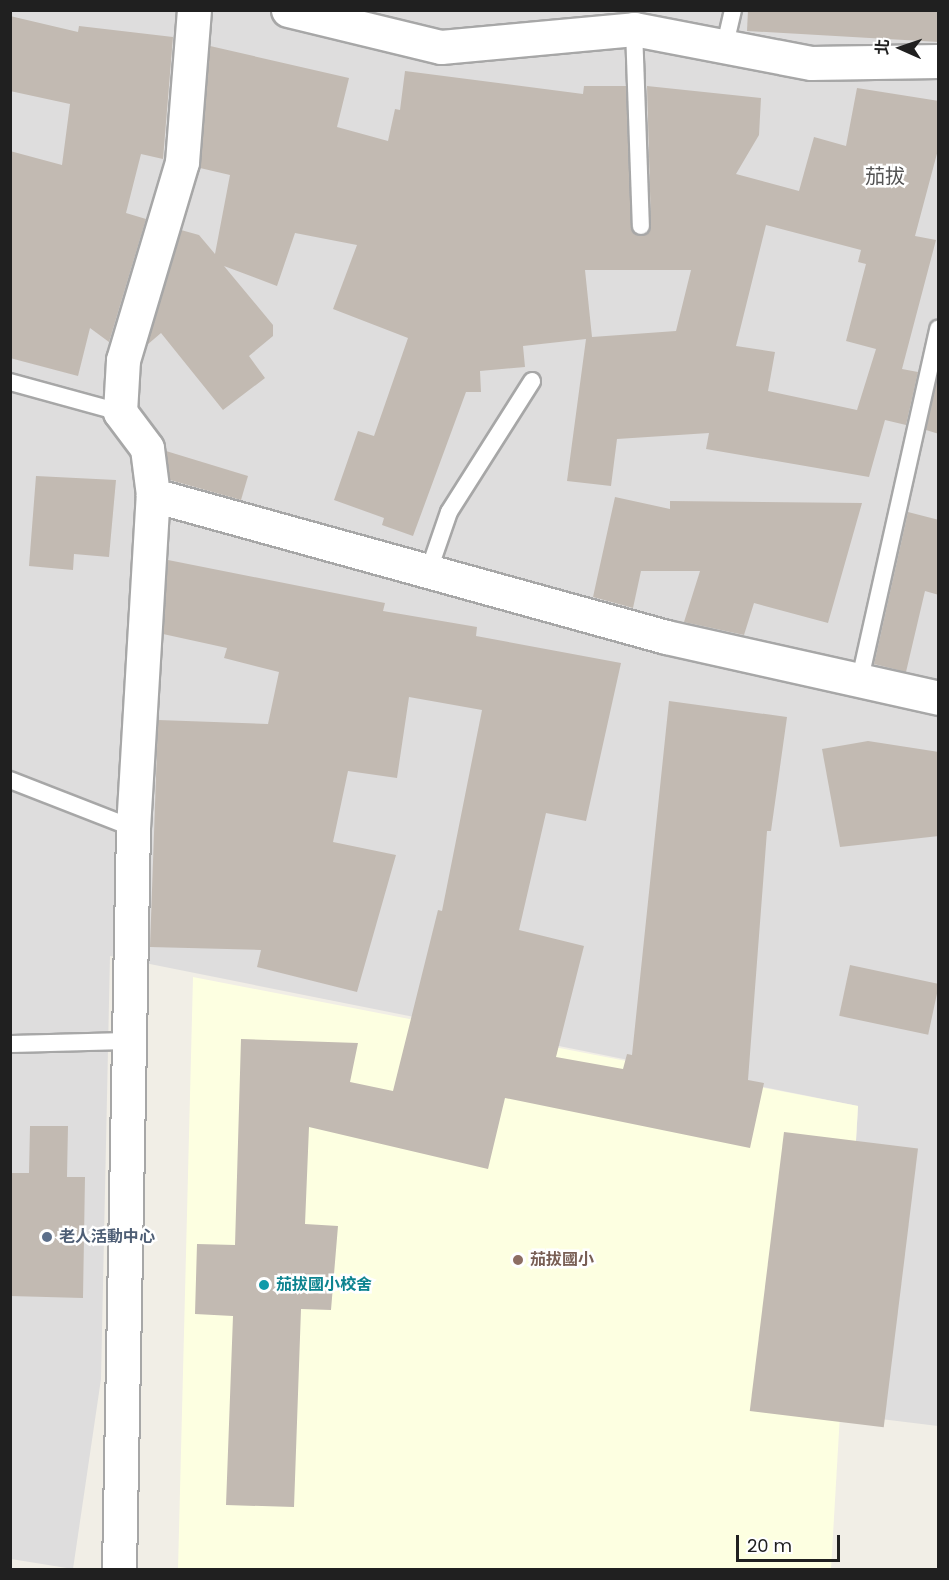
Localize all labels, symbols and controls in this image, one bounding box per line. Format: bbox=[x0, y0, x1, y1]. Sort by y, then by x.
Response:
north arrow bbox=[871, 18, 931, 78]
text: 北 bbox=[871, 38, 894, 56]
district label: 茄拔 bbox=[865, 164, 905, 188]
place label: 老人活動中心 bbox=[59, 1227, 155, 1247]
marker: 老人活動中心 bbox=[40, 1230, 54, 1244]
place label: 茄拔國小 bbox=[530, 1250, 594, 1270]
marker: 茄拔國小 bbox=[511, 1253, 525, 1267]
place label: 茄拔國小校舍 bbox=[276, 1275, 372, 1295]
marker: 茄拔國小校舍 bbox=[257, 1278, 271, 1292]
scale bar bbox=[739, 1523, 842, 1561]
text: 20 m bbox=[747, 1533, 792, 1558]

